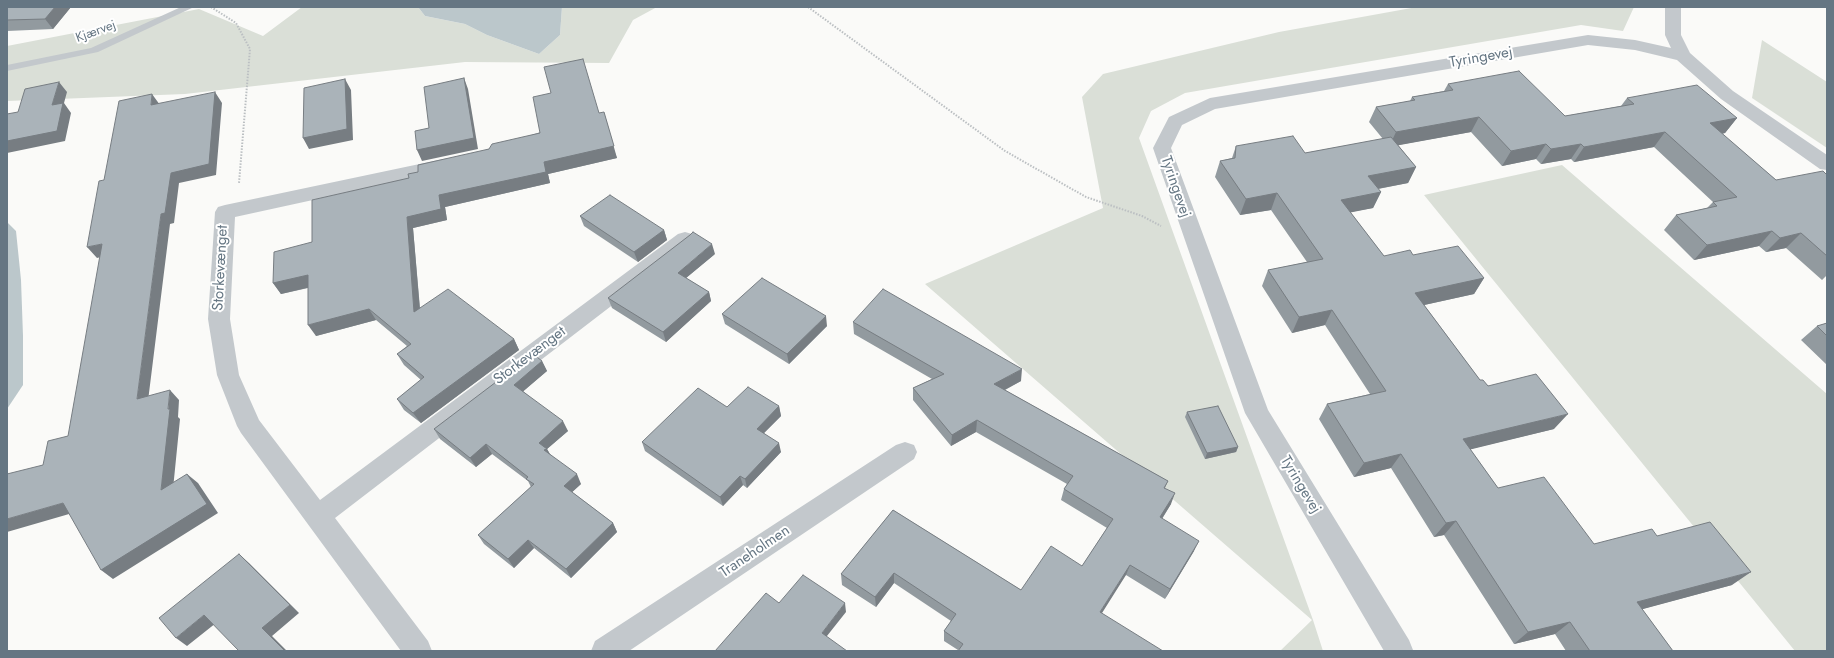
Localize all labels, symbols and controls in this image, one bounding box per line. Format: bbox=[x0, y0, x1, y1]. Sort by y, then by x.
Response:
street label: Kjærvej bbox=[74, 18, 118, 46]
street label: Tyringevej bbox=[1448, 44, 1514, 72]
street label: Tyringevej bbox=[1156, 154, 1194, 220]
street label: Storkevænget bbox=[210, 225, 232, 311]
street label: Storkevænget bbox=[490, 323, 570, 389]
street label: Tyringevej bbox=[1276, 453, 1324, 517]
street label: Traneholmen bbox=[717, 522, 793, 582]

